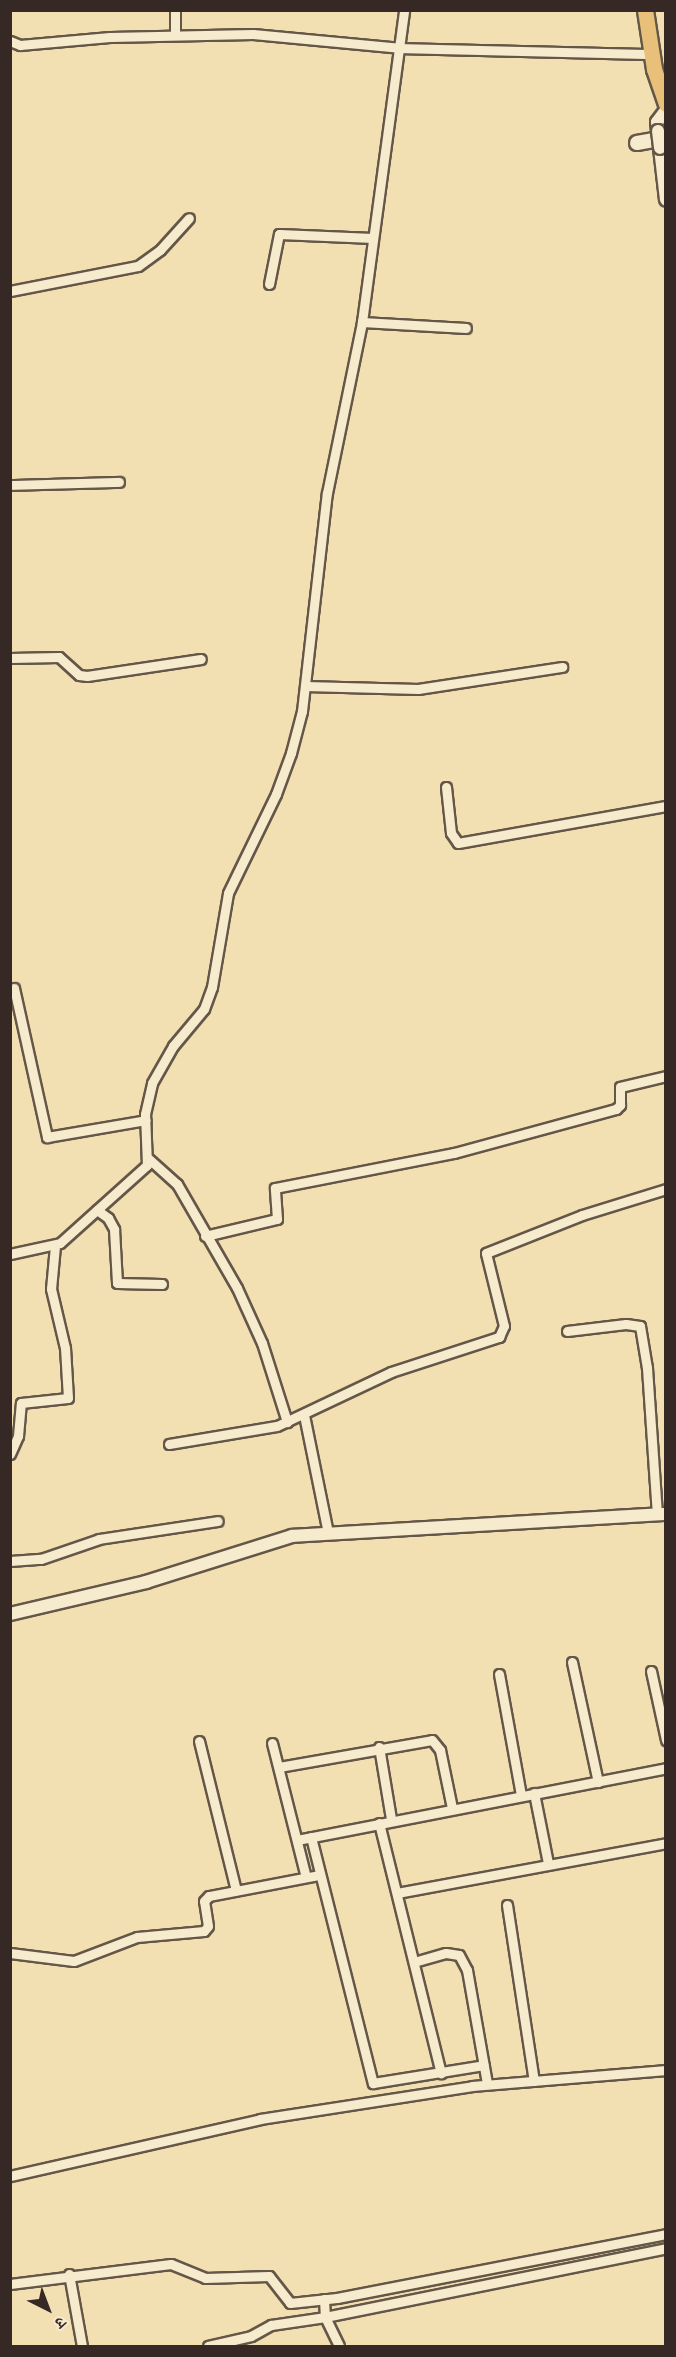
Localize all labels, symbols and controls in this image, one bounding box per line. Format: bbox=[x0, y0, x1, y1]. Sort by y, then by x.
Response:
north arrow bbox=[18, 2279, 78, 2339]
text: उ bbox=[50, 2312, 70, 2333]

